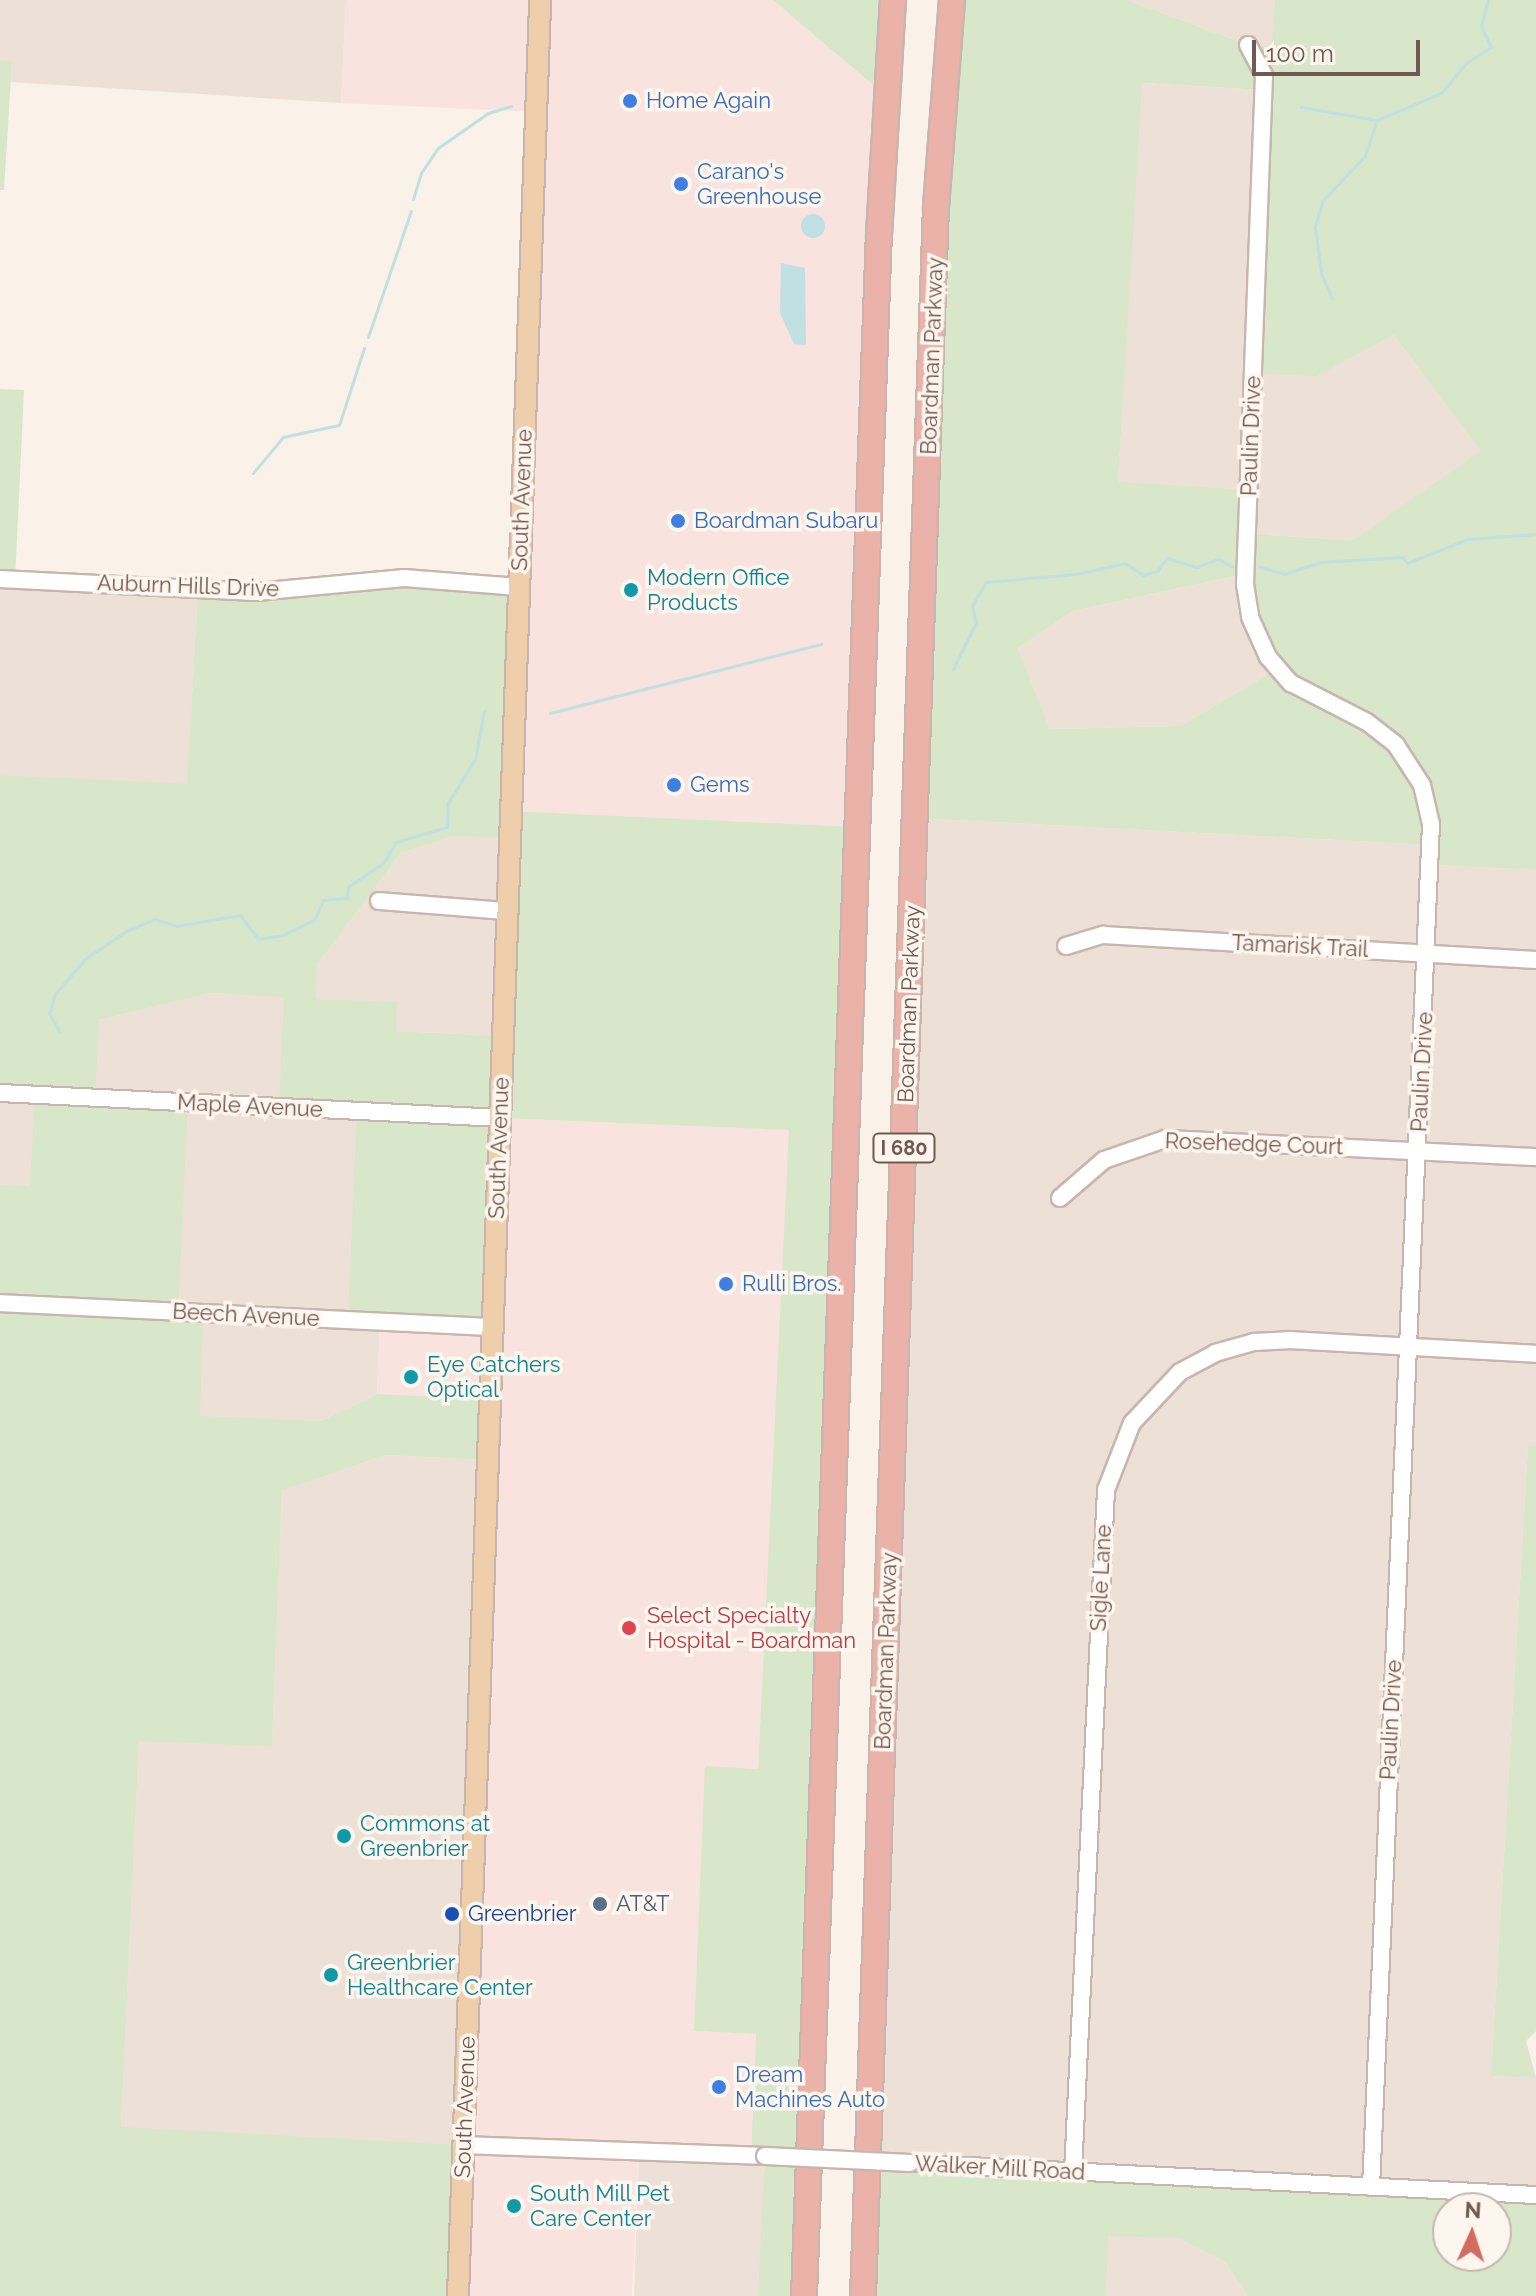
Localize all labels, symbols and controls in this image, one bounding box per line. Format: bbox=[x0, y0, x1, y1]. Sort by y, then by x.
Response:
scale bar bbox=[1256, 24, 1424, 74]
text: 100 m bbox=[1266, 39, 1334, 68]
place label: Home Again bbox=[646, 88, 772, 114]
marker: Home Again bbox=[621, 92, 639, 110]
place label: Carano's Greenhouse bbox=[697, 158, 821, 210]
marker: Carano's Greenhouse bbox=[672, 175, 690, 193]
street label: Boardman Parkway bbox=[915, 257, 949, 455]
street label: Paulin Drive bbox=[1236, 375, 1266, 497]
street label: South Avenue bbox=[506, 428, 538, 572]
place label: Boardman Subaru bbox=[694, 508, 878, 534]
marker: Boardman Subaru bbox=[669, 512, 687, 530]
place label: Modern Office Products bbox=[647, 564, 790, 616]
street label: Auburn Hills Drive bbox=[96, 570, 280, 602]
marker: Modern Office Products bbox=[622, 581, 640, 599]
place label: Gems bbox=[690, 772, 750, 798]
marker: Gems bbox=[665, 776, 683, 794]
street label: Boardman Parkway bbox=[892, 905, 926, 1103]
street label: Tamarisk Trail bbox=[1231, 929, 1369, 963]
street label: Paulin Drive bbox=[1406, 1011, 1438, 1133]
street label: South Avenue bbox=[483, 1076, 515, 1220]
street label: Maple Avenue bbox=[176, 1089, 324, 1123]
street label: Rosehedge Court bbox=[1164, 1128, 1344, 1160]
road number: I 680 bbox=[872, 1132, 936, 1164]
place label: Rulli Bros. bbox=[742, 1271, 842, 1297]
marker: Rulli Bros. bbox=[717, 1275, 735, 1293]
street label: Beech Avenue bbox=[171, 1298, 321, 1332]
place label: Eye Catchers Optical bbox=[427, 1351, 560, 1402]
marker: Eye Catchers Optical bbox=[402, 1368, 420, 1386]
street label: Sigle Lane bbox=[1085, 1524, 1117, 1632]
street label: Boardman Parkway bbox=[869, 1552, 903, 1750]
place label: Select Specialty Hospital - Boardman bbox=[647, 1602, 857, 1654]
marker: Select Specialty Hospital - Boardman bbox=[618, 1617, 640, 1639]
street label: Paulin Drive bbox=[1375, 1659, 1407, 1781]
place label: Commons at Greenbrier bbox=[360, 1810, 490, 1862]
marker: Commons at Greenbrier bbox=[335, 1827, 353, 1845]
place label: AT&T bbox=[616, 1891, 670, 1917]
marker: AT&T bbox=[591, 1895, 609, 1913]
place label: Greenbrier bbox=[468, 1901, 577, 1927]
marker: Greenbrier bbox=[443, 1905, 461, 1923]
place label: Greenbrier Healthcare Center bbox=[347, 1949, 533, 2000]
marker: Greenbrier Healthcare Center bbox=[322, 1966, 340, 1984]
street label: South Avenue bbox=[449, 2035, 481, 2179]
place label: Dream Machines Auto bbox=[735, 2061, 886, 2112]
marker: Dream Machines Auto bbox=[710, 2078, 728, 2096]
street label: Walker Mill Road bbox=[914, 2150, 1086, 2186]
place label: South Mill Pet Care Center bbox=[530, 2180, 671, 2232]
north arrow bbox=[1432, 2192, 1512, 2272]
marker: South Mill Pet Care Center bbox=[505, 2197, 523, 2215]
text: N bbox=[1464, 2197, 1482, 2223]

